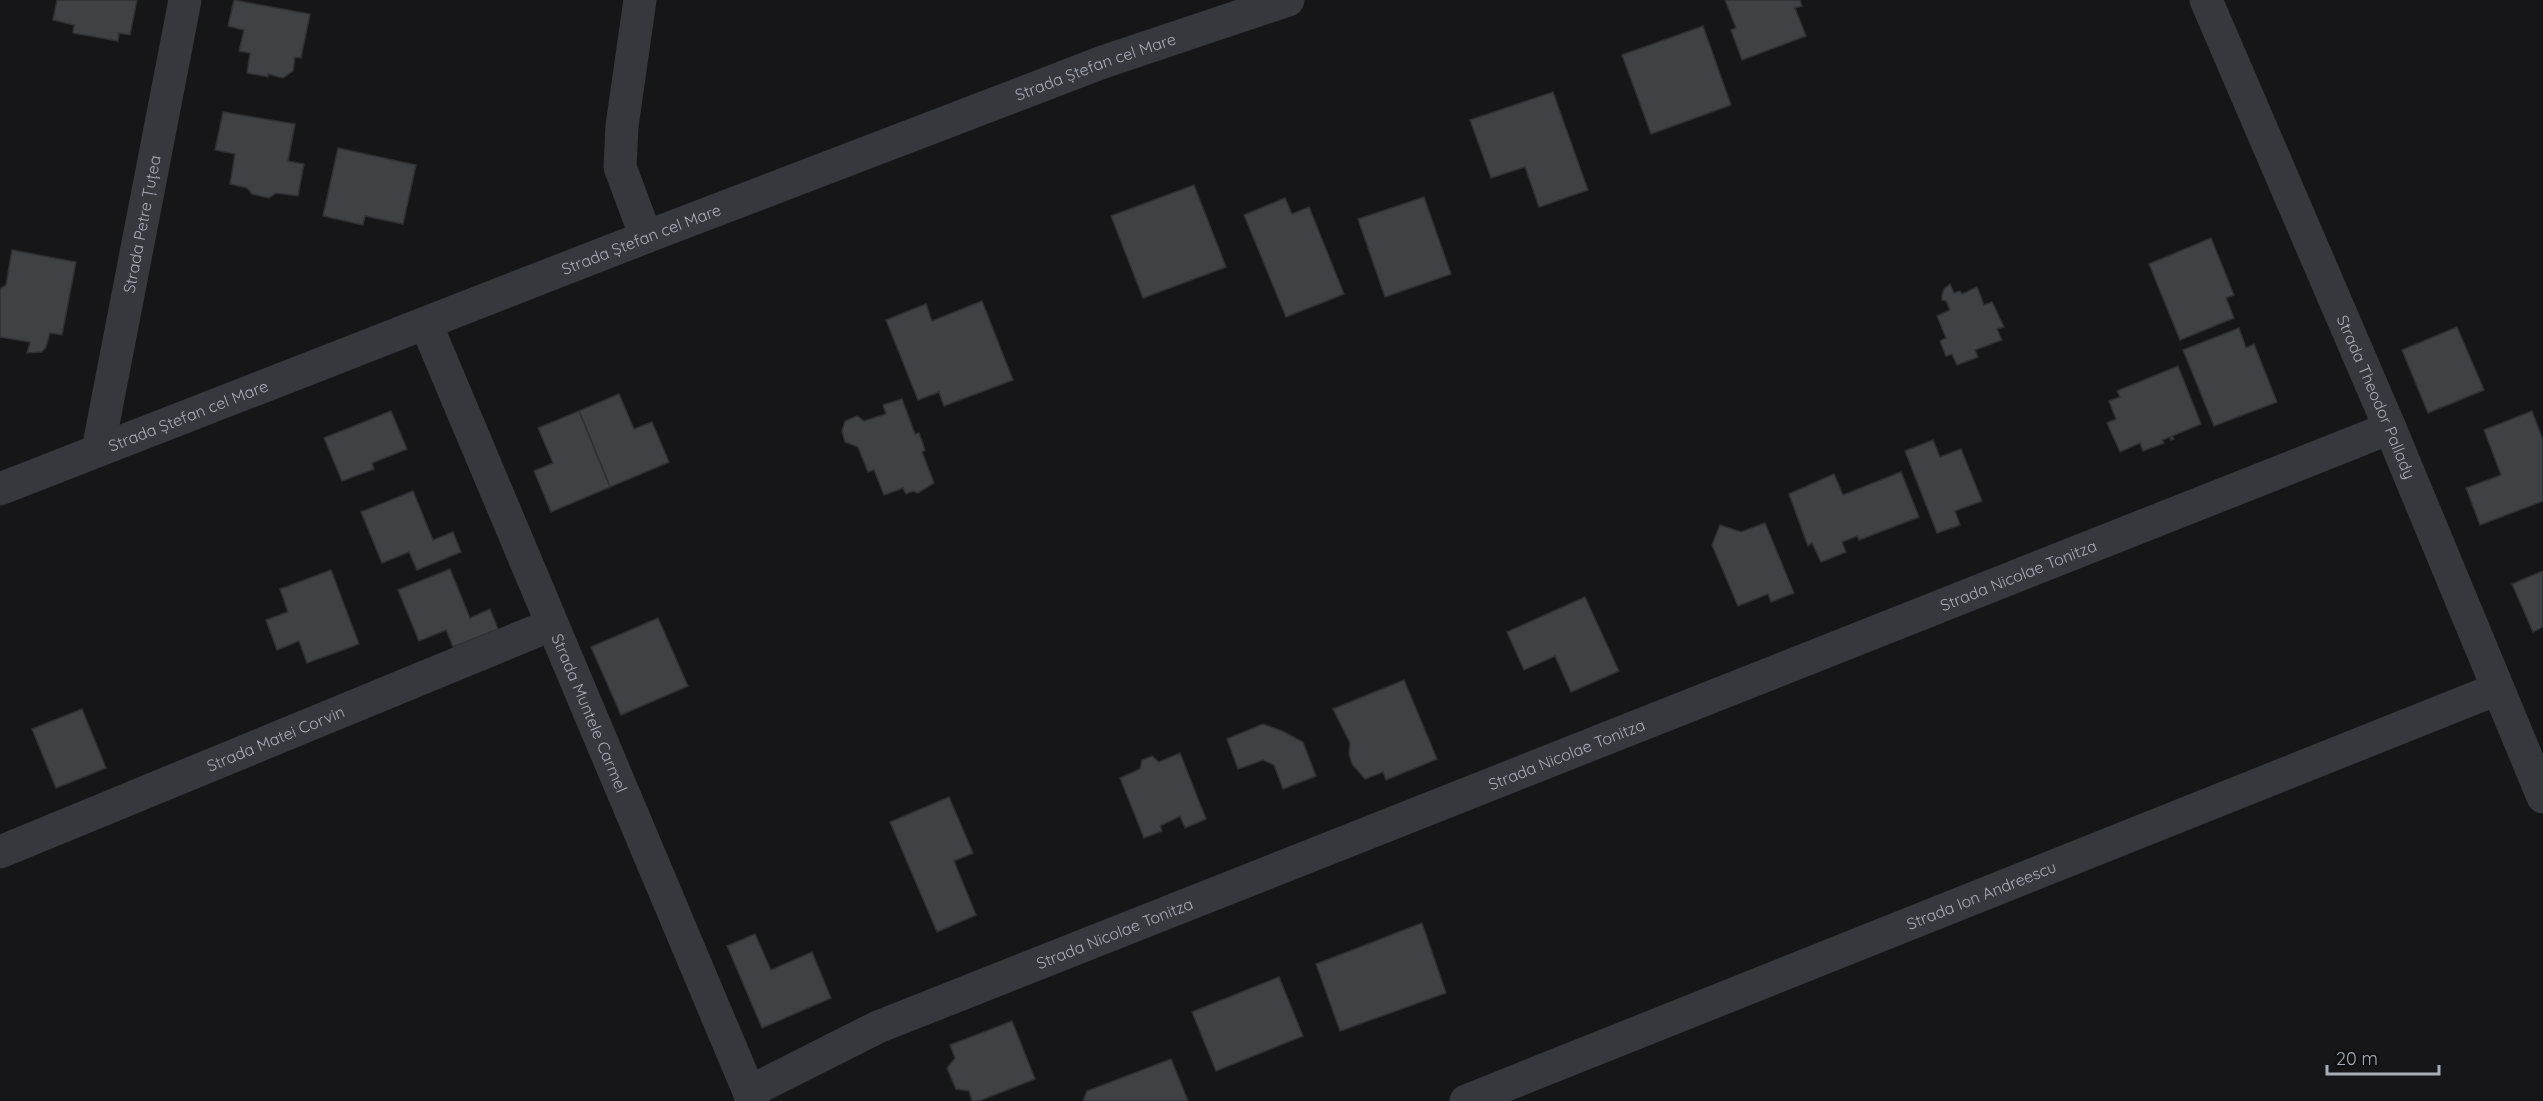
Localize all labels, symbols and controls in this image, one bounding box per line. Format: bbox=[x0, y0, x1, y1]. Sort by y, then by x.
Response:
street label: Strada Ștefan cel Mare bbox=[1012, 28, 1178, 105]
street label: Strada Petre Țuțea bbox=[119, 154, 165, 295]
street label: Strada Ștefan cel Mare bbox=[558, 199, 724, 279]
street label: Strada Theodor Pallady bbox=[2333, 312, 2420, 482]
street label: Strada Ștefan cel Mare bbox=[106, 375, 271, 456]
street label: Strada Nicolae Tonitza bbox=[1937, 535, 2099, 615]
street label: Strada Muntele Carmel bbox=[547, 631, 632, 795]
street label: Strada Matei Corvin bbox=[204, 701, 347, 776]
street label: Strada Nicolae Tonitza bbox=[1485, 714, 1648, 794]
street label: Strada Ion Andreescu bbox=[1904, 856, 2059, 934]
street label: Strada Nicolae Tonitza bbox=[1033, 893, 1196, 973]
scale bar bbox=[2327, 1038, 2440, 1076]
text: 20 m bbox=[2336, 1047, 2378, 1070]

